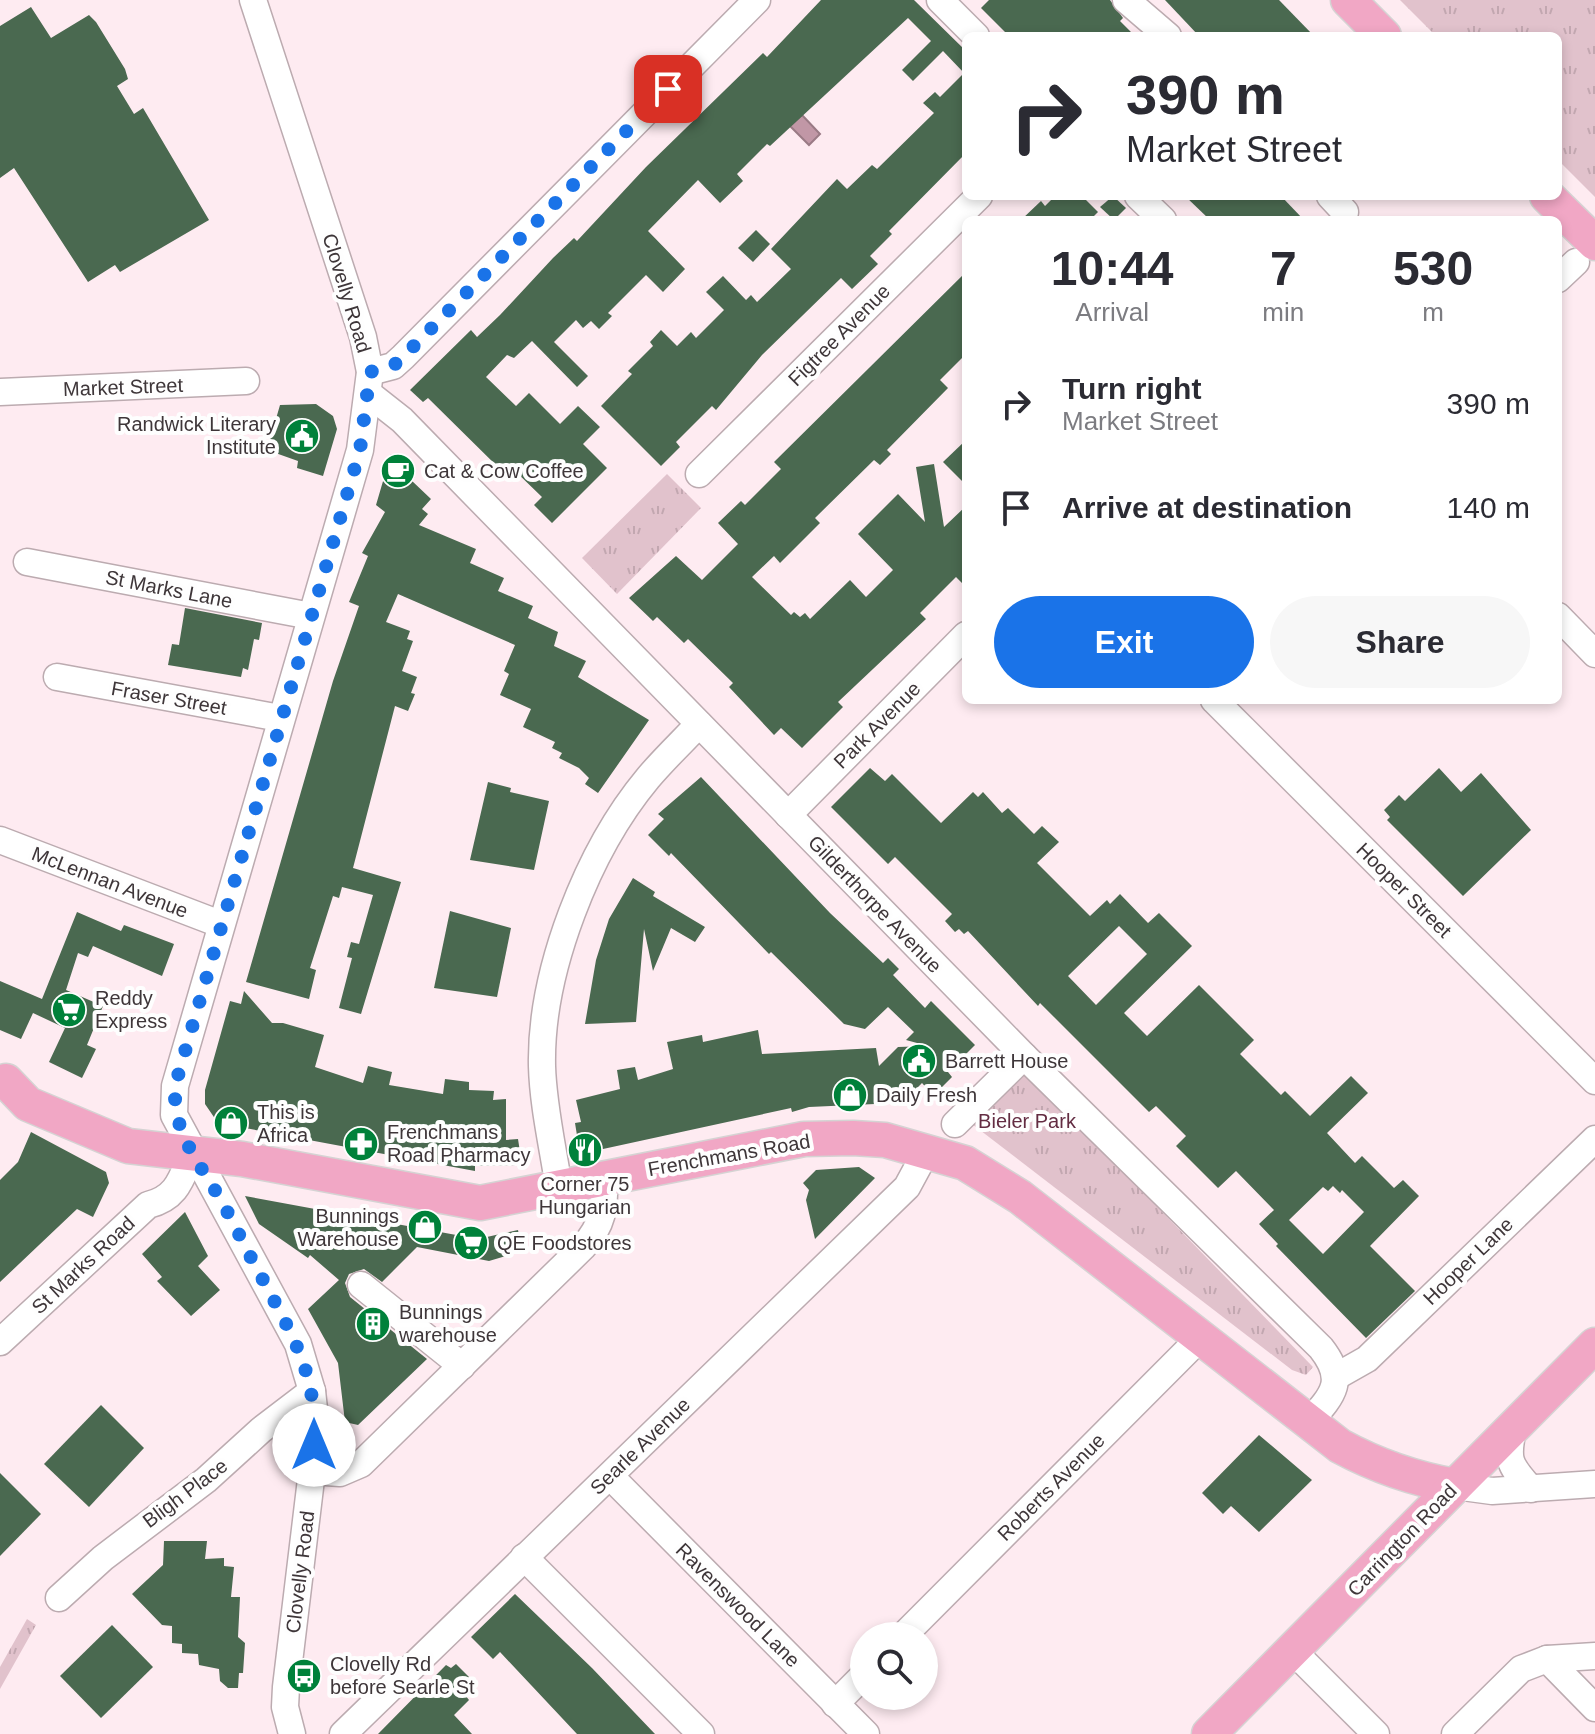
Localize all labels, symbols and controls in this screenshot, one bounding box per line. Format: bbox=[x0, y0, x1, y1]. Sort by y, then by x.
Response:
pin bbox=[634, 55, 702, 123]
text: 390 m bbox=[1126, 63, 1285, 126]
icon: right bbox=[994, 64, 1098, 168]
icon: arrive bbox=[646, 67, 690, 111]
text: Market Street bbox=[1126, 129, 1342, 170]
street label: Clovelly Road bbox=[318, 231, 376, 355]
text: 10:44 bbox=[1051, 242, 1174, 295]
text: 7 bbox=[1270, 242, 1297, 295]
text: 530 bbox=[1393, 242, 1473, 295]
street label: Figtree Avenue bbox=[784, 280, 894, 390]
text: Arrival bbox=[1075, 297, 1149, 327]
text: min bbox=[1262, 297, 1304, 327]
text: m bbox=[1422, 297, 1444, 327]
text: Turn right bbox=[1062, 372, 1201, 405]
street label: Market Street bbox=[63, 374, 184, 400]
icon: right bbox=[994, 382, 1038, 426]
text: 390 m bbox=[1447, 387, 1530, 420]
text: Market Street bbox=[1062, 406, 1218, 436]
place label: Randwick Literary Institute bbox=[117, 413, 276, 458]
public building icon: Randwick Literary Institute bbox=[283, 417, 321, 455]
cafe icon: Cat & Cow Coffee bbox=[379, 452, 417, 490]
place label: Cat & Cow Coffee bbox=[424, 460, 584, 482]
icon: arrive bbox=[994, 486, 1038, 530]
text: Arrive at destination bbox=[1062, 491, 1352, 524]
text: 140 m bbox=[1447, 491, 1530, 524]
street label: St Marks Lane bbox=[104, 566, 234, 612]
button: Exit bbox=[994, 596, 1254, 688]
button: Share bbox=[1270, 596, 1530, 688]
street label: Fraser Street bbox=[110, 677, 229, 719]
street label: Park Avenue bbox=[829, 677, 925, 773]
street label: Gilderthorpe Avenue bbox=[804, 831, 946, 977]
street label: Hooper Street bbox=[1352, 838, 1456, 942]
street label: McLennan Avenue bbox=[29, 842, 191, 922]
place label: Reddy Express bbox=[95, 987, 167, 1032]
supermarket icon: Reddy Express bbox=[50, 991, 88, 1029]
public building icon: Barrett House bbox=[900, 1042, 938, 1080]
place label: Barrett House bbox=[945, 1050, 1068, 1072]
shop icon: Daily Fresh bbox=[831, 1076, 869, 1114]
place label: Daily Fresh bbox=[876, 1084, 977, 1106]
place label: This is Africa bbox=[257, 1101, 315, 1146]
shop icon: This is Africa bbox=[212, 1104, 250, 1142]
park label: Bieler Park bbox=[978, 1110, 1077, 1132]
place label: Frenchmans Road Pharmacy bbox=[387, 1121, 530, 1166]
pharmacy icon: Frenchmans Road Pharmacy bbox=[342, 1125, 380, 1163]
street label: Frenchmans Road bbox=[646, 1130, 812, 1180]
restaurant icon: Corner 75 Hungarian bbox=[566, 1131, 604, 1169]
place label: Corner 75 Hungarian bbox=[539, 1173, 631, 1218]
place label: Bunnings Warehouse bbox=[297, 1205, 399, 1250]
shop icon: Bunnings Warehouse bbox=[406, 1208, 444, 1246]
street label: St Marks Road bbox=[27, 1212, 139, 1318]
street label: Hooper Lane bbox=[1419, 1213, 1517, 1309]
supermarket icon: QE Foodstores bbox=[452, 1224, 490, 1262]
place label: QE Foodstores bbox=[497, 1232, 632, 1254]
place label: Bunnings warehouse bbox=[398, 1301, 497, 1346]
building icon: Bunnings warehouse bbox=[354, 1305, 392, 1343]
street label: Searle Avenue bbox=[586, 1393, 694, 1499]
position arrow bbox=[272, 1403, 356, 1487]
street label: Roberts Avenue bbox=[993, 1429, 1109, 1545]
street label: Bligh Place bbox=[138, 1454, 232, 1532]
street label: Carrington Road bbox=[1343, 1480, 1461, 1600]
street label: Clovelly Road bbox=[282, 1509, 318, 1635]
street label: Ravenswood Lane bbox=[672, 1539, 804, 1671]
map controls bbox=[850, 1622, 938, 1710]
button: search bbox=[850, 1622, 938, 1710]
place label: Clovelly Rd before Searle St bbox=[330, 1653, 475, 1698]
bus stop icon: Clovelly Rd before Searle St bbox=[285, 1657, 323, 1695]

